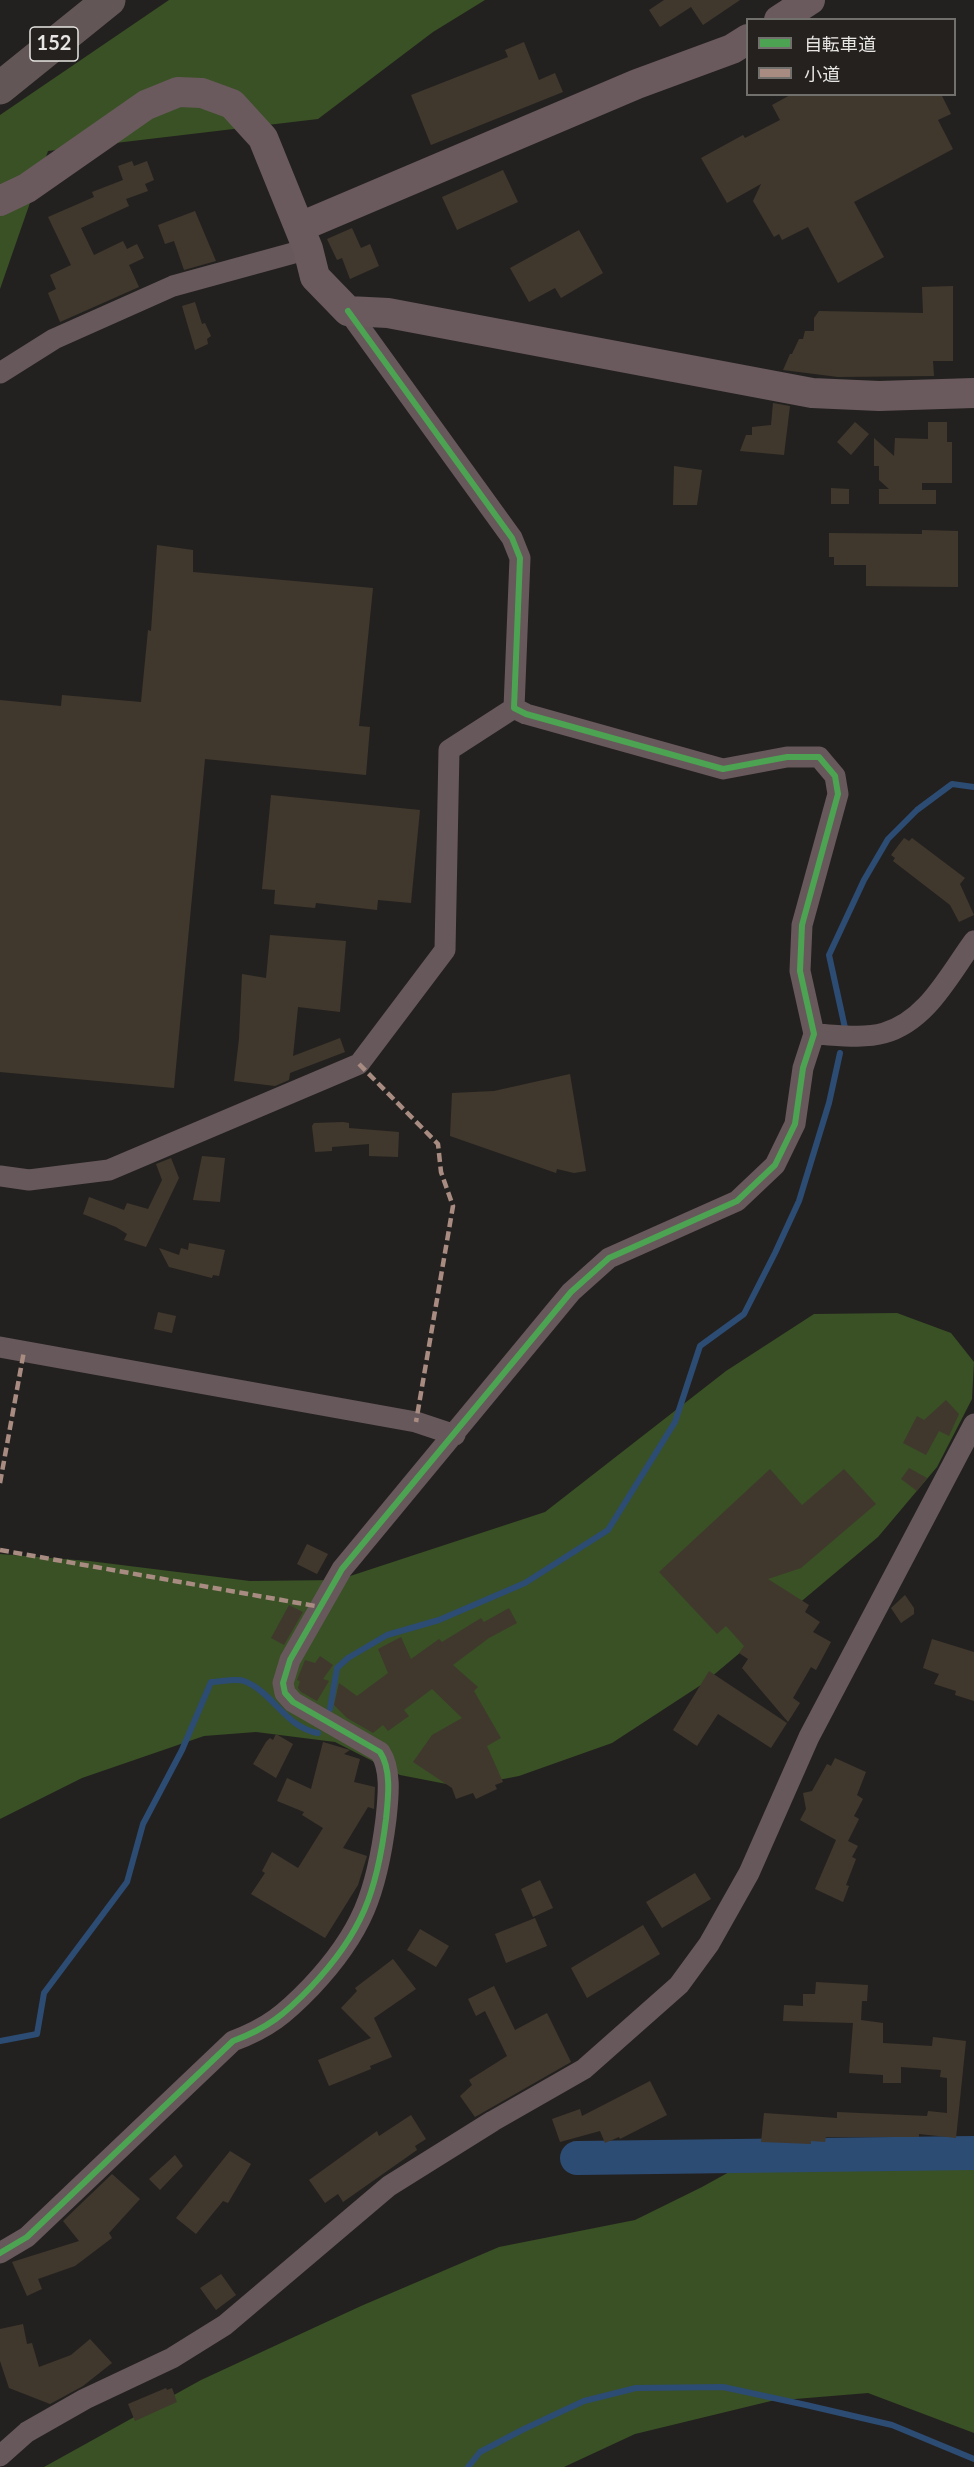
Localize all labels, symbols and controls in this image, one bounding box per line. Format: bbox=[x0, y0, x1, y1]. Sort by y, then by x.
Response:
legend bbox=[746, 18, 956, 96]
road number: 152 bbox=[30, 27, 78, 61]
text: 自転車道 bbox=[804, 33, 876, 55]
text: 小道 bbox=[804, 63, 840, 85]

